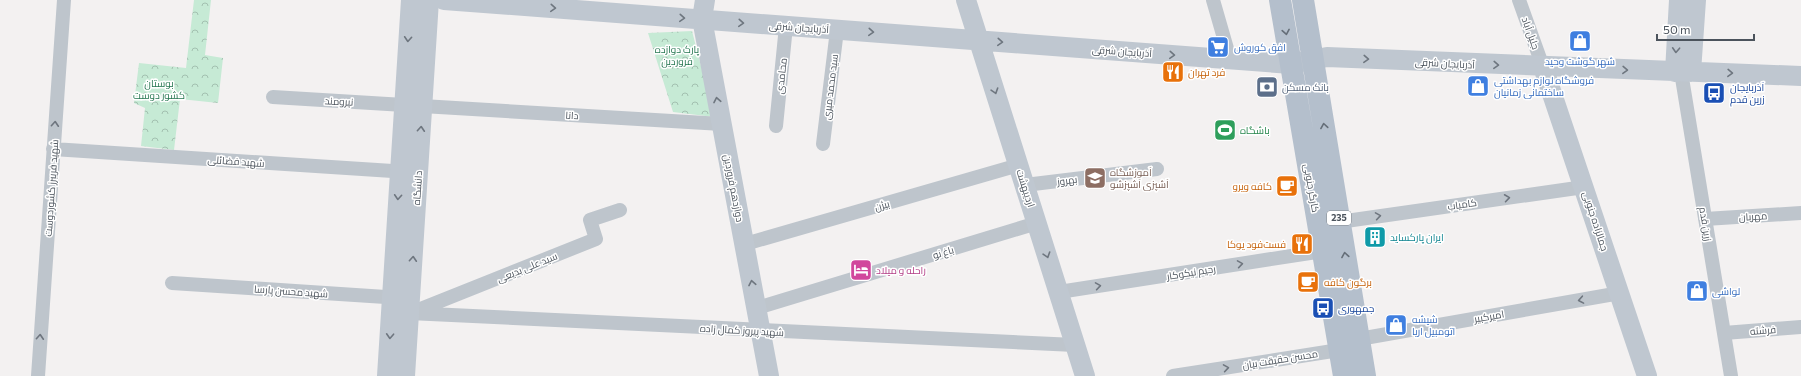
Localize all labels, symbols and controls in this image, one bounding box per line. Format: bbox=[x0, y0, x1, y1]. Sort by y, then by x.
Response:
one-way arrow bbox=[550, 4, 556, 13]
one-way arrow bbox=[679, 14, 685, 23]
street label: جلیل آباد bbox=[1519, 15, 1542, 51]
scale bar bbox=[1657, 16, 1754, 42]
one-way arrow bbox=[738, 18, 744, 27]
street label: آذربایجان شرقی bbox=[769, 19, 830, 36]
text: 50 m bbox=[1663, 22, 1691, 36]
one-way arrow bbox=[868, 28, 874, 37]
shop icon: شهر گوشت وحید bbox=[1567, 28, 1593, 54]
one-way arrow bbox=[1281, 29, 1289, 35]
supermarket icon: افق کوروش bbox=[1205, 34, 1231, 60]
one-way arrow bbox=[404, 36, 413, 42]
one-way arrow bbox=[997, 37, 1003, 46]
place label: افق کوروش bbox=[1234, 41, 1286, 54]
park label: پارک دوازده فروردین bbox=[655, 43, 699, 68]
street label: آذربایجان شرقی bbox=[1092, 43, 1153, 60]
one-way arrow bbox=[1672, 47, 1680, 53]
one-way arrow bbox=[1169, 50, 1175, 59]
street label: سید محمد میری bbox=[820, 53, 841, 121]
one-way arrow bbox=[1363, 55, 1369, 63]
street label: آذربایجان شرقی bbox=[1415, 55, 1476, 72]
place label: شهر گوشت وحید bbox=[1545, 55, 1615, 68]
street label: محامدی bbox=[773, 57, 790, 95]
restaurant icon: فرد تهران bbox=[1160, 59, 1186, 85]
one-way arrow bbox=[1493, 61, 1499, 69]
place label: فرد تهران bbox=[1188, 66, 1225, 79]
one-way arrow bbox=[1622, 66, 1628, 74]
one-way arrow bbox=[1727, 69, 1733, 77]
shop icon: فروشگاه لوازم بهداشتی ساختمانی زمانیان bbox=[1465, 73, 1491, 99]
bank icon: بانک مسکن bbox=[1254, 74, 1280, 100]
place label: فروشگاه لوازم بهداشتی ساختمانی زمانیان bbox=[1494, 74, 1594, 99]
park label: بوستان کشور دوست bbox=[133, 77, 185, 101]
bus stop icon: آذربایجان زرین قدم bbox=[1701, 80, 1727, 106]
place label: بانک مسکن bbox=[1282, 81, 1329, 94]
place label: آذربایجان زرین قدم bbox=[1730, 81, 1765, 107]
one-way arrow bbox=[990, 87, 999, 94]
street label: نیرومند bbox=[324, 94, 354, 108]
one-way arrow bbox=[714, 97, 722, 103]
street label: دانا bbox=[565, 109, 579, 121]
sports icon: باشگاه bbox=[1212, 117, 1238, 143]
one-way arrow bbox=[51, 121, 60, 127]
one-way arrow bbox=[1320, 123, 1328, 130]
place label: باشگاه bbox=[1240, 124, 1270, 136]
one-way arrow bbox=[416, 126, 425, 132]
street label: شهید فریبرز کشوردوست bbox=[42, 139, 61, 237]
street label: شهید فضائلی bbox=[207, 153, 265, 170]
street label: دوازدهم فروردین bbox=[720, 153, 746, 223]
street label: کارگر جنوبی bbox=[1301, 163, 1322, 213]
school or university icon: آموزشگاه آشپزی آشپزشو bbox=[1082, 165, 1108, 191]
place label: آموزشگاه آشپزی آشپزشو bbox=[1110, 166, 1169, 191]
street label: اردیبهشت bbox=[1013, 168, 1038, 209]
street label: دانشگاه bbox=[410, 170, 424, 206]
street label: بهروز bbox=[1055, 173, 1078, 188]
cafe icon: کافه ویرو bbox=[1274, 173, 1300, 199]
place label: کافه ویرو bbox=[1232, 180, 1272, 192]
street label: جمالزاده جنوبی bbox=[1580, 190, 1611, 253]
one-way arrow bbox=[394, 194, 403, 200]
one-way arrow bbox=[1504, 194, 1510, 203]
street label: کامیاب bbox=[1447, 196, 1477, 212]
street label: بیژن bbox=[873, 197, 891, 214]
street label: زرین قدم bbox=[1695, 206, 1715, 242]
street label: مهربان bbox=[1739, 209, 1768, 224]
road number: 235 bbox=[1327, 211, 1351, 225]
one-way arrow bbox=[1375, 212, 1381, 221]
building icon: ایران پارکساید bbox=[1362, 224, 1388, 250]
restaurant icon: فست‌فود یوکا bbox=[1289, 231, 1315, 257]
place label: ایران پارکساید bbox=[1390, 231, 1444, 244]
place label: فست‌فود یوکا bbox=[1227, 238, 1286, 250]
street label: باغ نو bbox=[931, 243, 955, 262]
street label: سید علی بدیعی bbox=[495, 249, 559, 286]
one-way arrow bbox=[1042, 251, 1051, 258]
one-way arrow bbox=[1341, 252, 1350, 258]
one-way arrow bbox=[408, 256, 417, 262]
hotel icon: راحله و میلاد bbox=[848, 257, 874, 283]
one-way arrow bbox=[1237, 260, 1243, 269]
street label: رحیم نیکوکار bbox=[1165, 262, 1217, 284]
place label: راحله و میلاد bbox=[876, 264, 926, 276]
cafe icon: برگون کافه bbox=[1295, 269, 1321, 295]
place label: برگون کافه bbox=[1324, 276, 1372, 289]
shop icon: لواشی bbox=[1684, 278, 1710, 304]
one-way arrow bbox=[748, 280, 757, 286]
street label: شهید محسن پارسا bbox=[253, 282, 328, 301]
one-way arrow bbox=[1094, 283, 1101, 291]
place label: لواشی bbox=[1712, 285, 1740, 298]
bus stop icon: جمهوری bbox=[1310, 295, 1336, 321]
one-way arrow bbox=[1578, 295, 1584, 304]
place label: جمهوری bbox=[1338, 302, 1374, 315]
street label: امیرکبیر bbox=[1472, 307, 1505, 325]
shop icon: شیشه اتومبیل اریا bbox=[1383, 312, 1409, 338]
place label: شیشه اتومبیل اریا bbox=[1412, 313, 1455, 338]
street label: شهید پیروز کمال زاده bbox=[700, 322, 784, 339]
street label: فرشته bbox=[1749, 323, 1777, 337]
one-way arrow bbox=[385, 333, 394, 339]
one-way arrow bbox=[36, 334, 45, 340]
street label: محسن حقیقت بیان bbox=[1241, 347, 1319, 372]
one-way arrow bbox=[1223, 364, 1229, 373]

